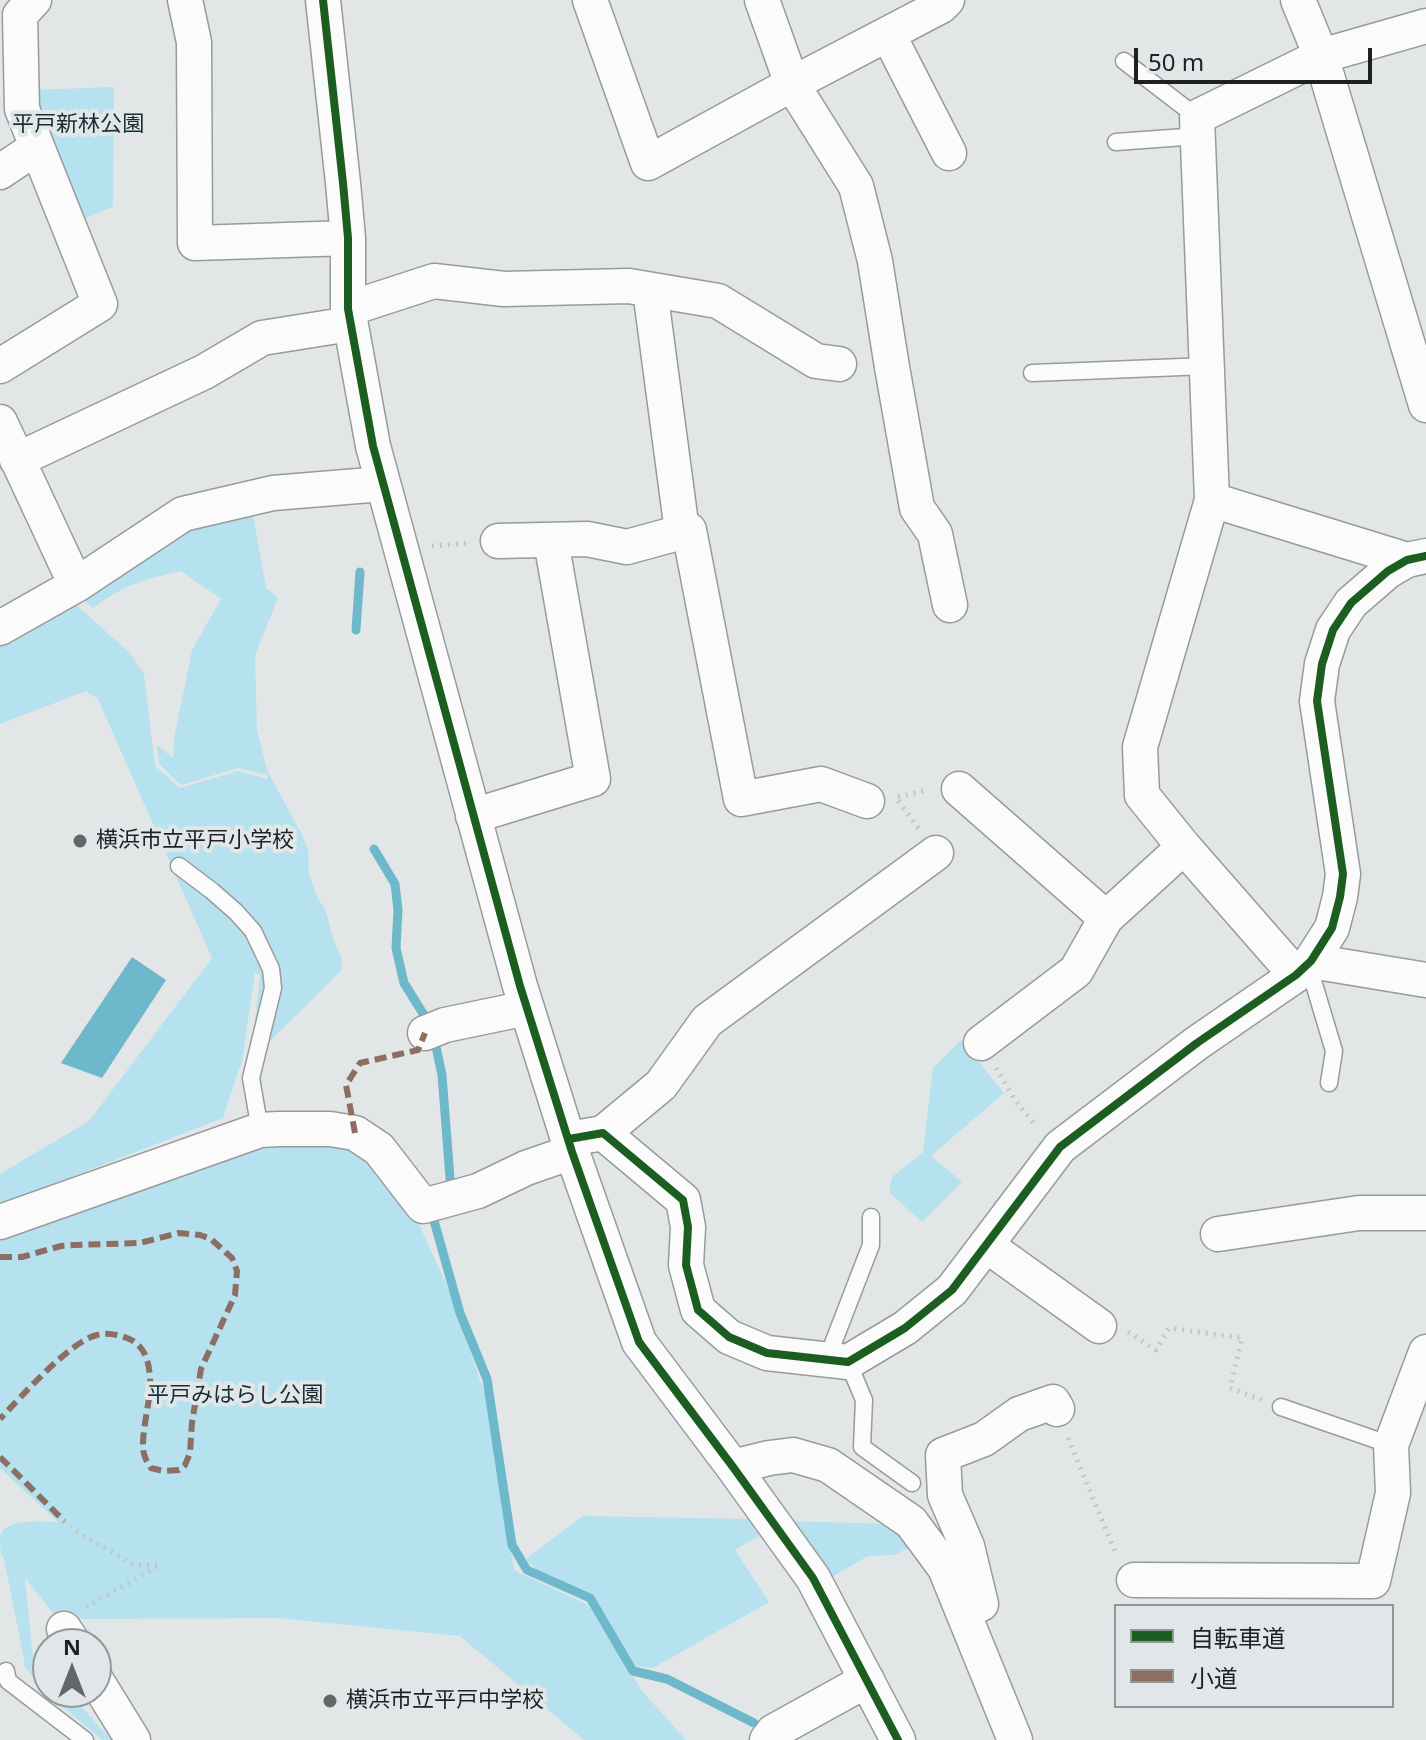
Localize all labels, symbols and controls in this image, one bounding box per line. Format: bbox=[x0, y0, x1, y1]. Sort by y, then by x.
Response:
scale bar bbox=[1138, 32, 1376, 82]
text: 50 m bbox=[1148, 45, 1204, 78]
park label: 平戸新林公園 bbox=[12, 112, 144, 138]
place label: 横浜市立平戸小学校 bbox=[96, 828, 294, 854]
marker: 横浜市立平戸小学校 bbox=[71, 832, 89, 850]
park label: 平戸みはらし公園 bbox=[147, 1383, 323, 1409]
legend bbox=[1114, 1604, 1394, 1708]
text: 自転車道 bbox=[1190, 1621, 1286, 1654]
north arrow bbox=[32, 1628, 112, 1708]
text: N bbox=[63, 1631, 81, 1661]
text: 小道 bbox=[1190, 1661, 1238, 1694]
place label: 横浜市立平戸中学校 bbox=[346, 1688, 544, 1714]
marker: 横浜市立平戸中学校 bbox=[321, 1692, 339, 1710]

